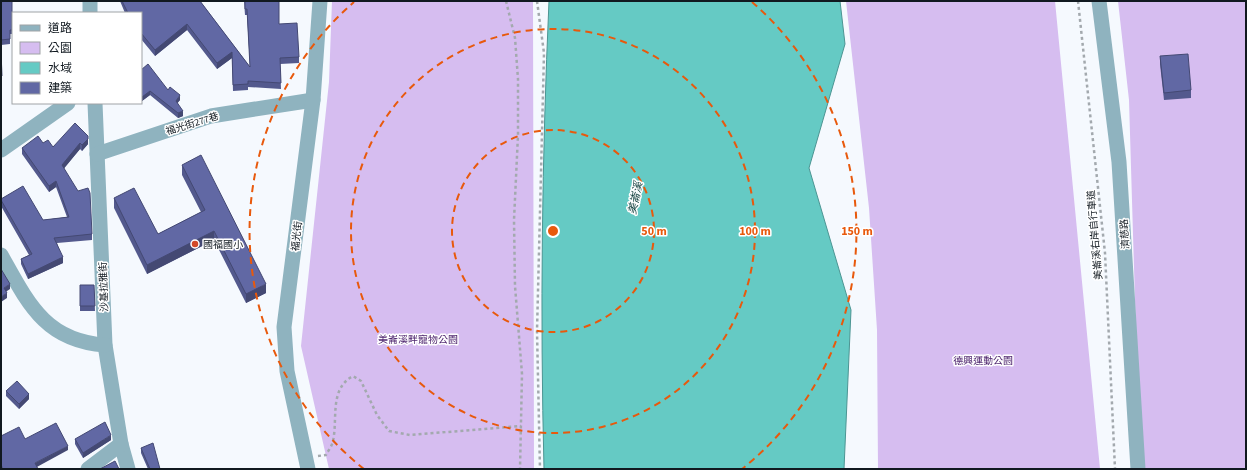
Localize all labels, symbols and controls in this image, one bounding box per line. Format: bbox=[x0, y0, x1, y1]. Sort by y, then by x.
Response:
legend bbox=[12, 12, 142, 104]
text: 道路 bbox=[48, 20, 72, 37]
text: 公園 bbox=[48, 40, 72, 57]
text: 水域 bbox=[48, 60, 72, 77]
text: 建築 bbox=[48, 80, 72, 97]
street label: 福光街277巷 bbox=[164, 109, 221, 139]
water label: 美崙溪 bbox=[625, 178, 647, 216]
street label: 美崙溪右岸自行車道 bbox=[1084, 189, 1106, 280]
street label: 濟慈路 bbox=[1117, 218, 1133, 249]
street label: 福光街 bbox=[288, 220, 306, 252]
text: 50 m bbox=[641, 223, 667, 240]
text: 100 m bbox=[739, 223, 771, 240]
text: 150 m bbox=[841, 223, 873, 240]
centre of rings bbox=[546, 224, 560, 238]
place label: 國福國小 bbox=[203, 238, 243, 252]
marker: 國福國小 bbox=[190, 239, 200, 249]
street label: 沙基拉雅街 bbox=[96, 262, 112, 312]
park label: 美崙溪畔寵物公園 bbox=[378, 333, 458, 347]
park label: 德興運動公園 bbox=[953, 354, 1013, 368]

